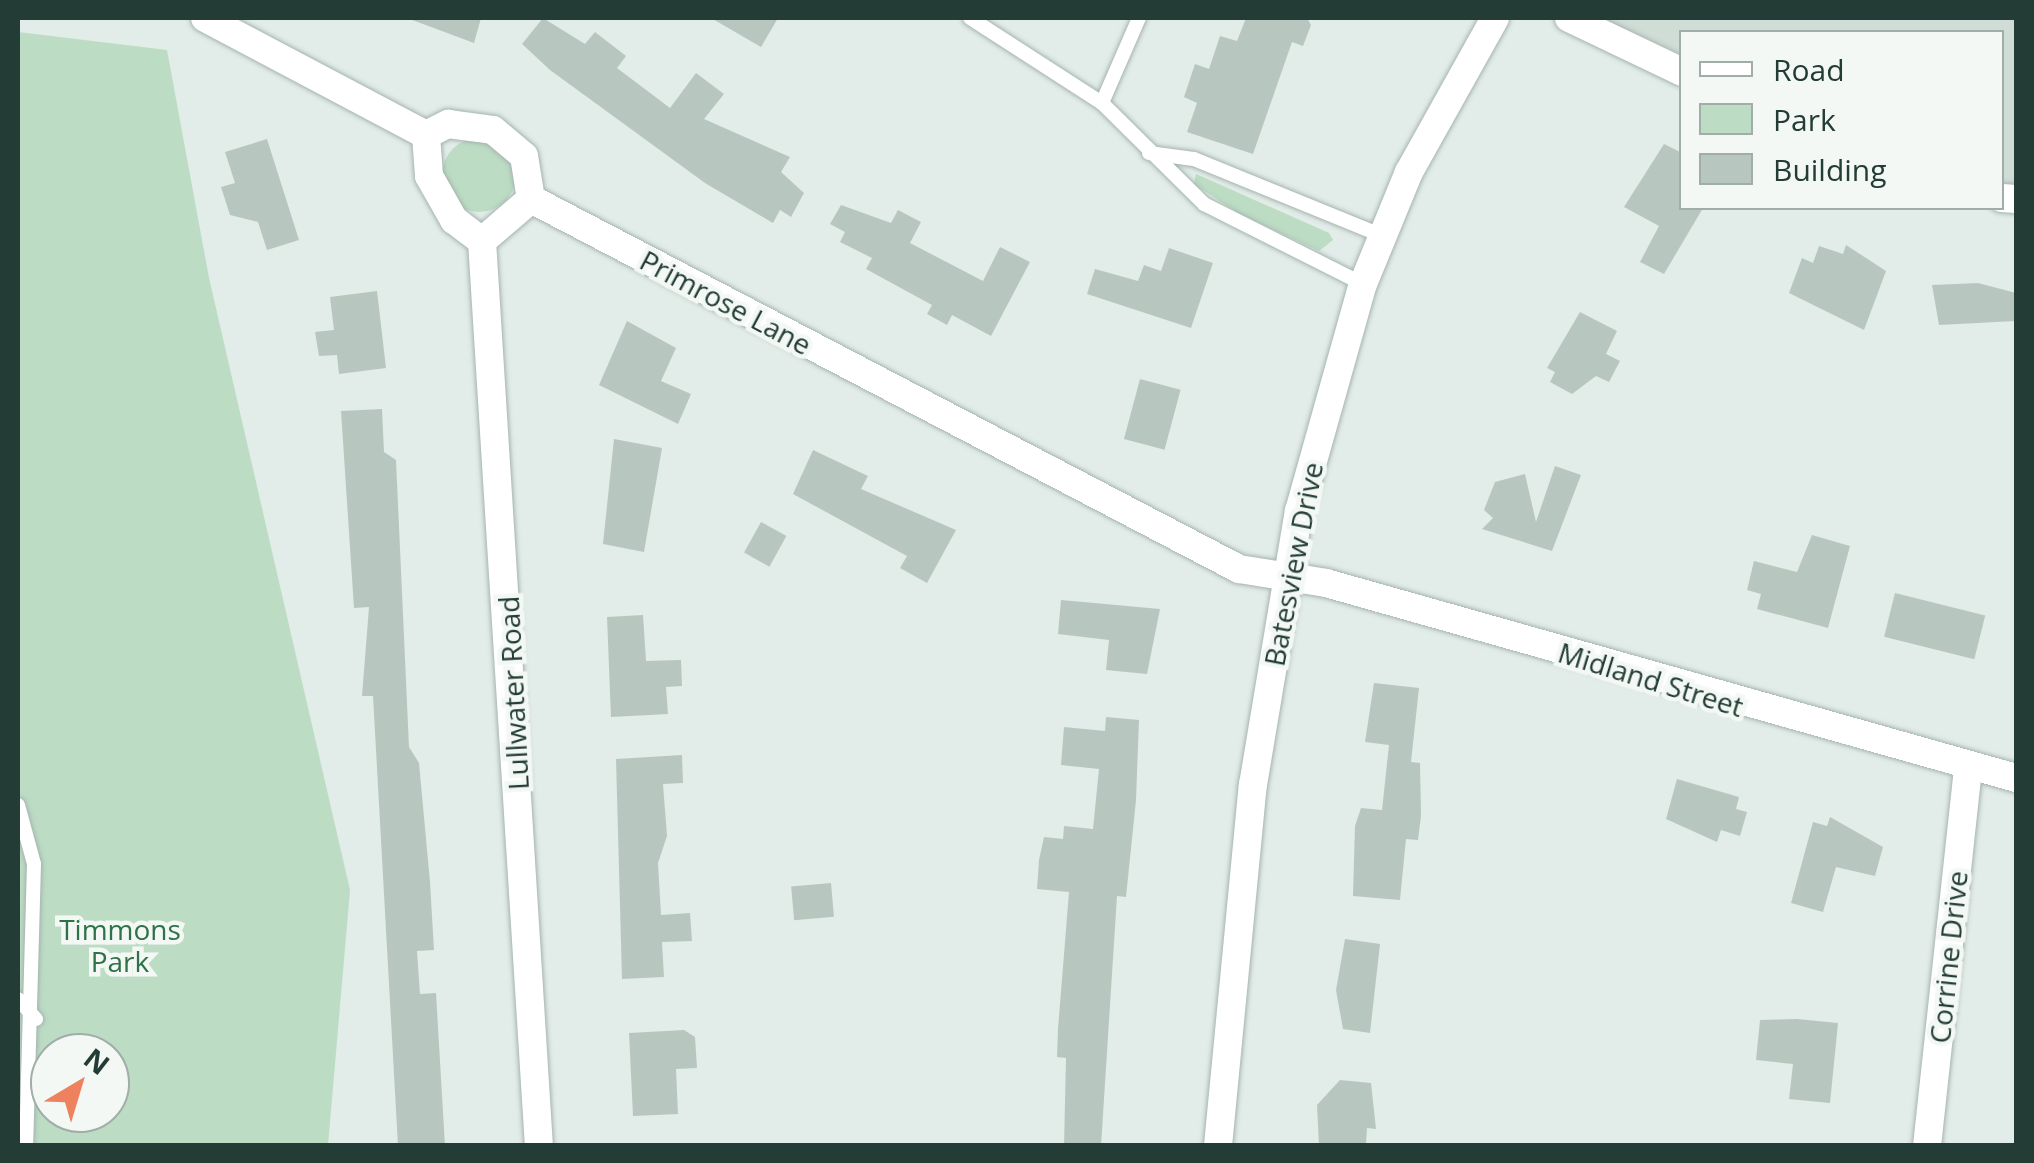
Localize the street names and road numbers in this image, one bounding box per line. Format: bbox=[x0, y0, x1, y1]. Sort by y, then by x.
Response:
street label: Primrose Lane bbox=[635, 243, 817, 361]
street label: Batesview Drive bbox=[1257, 459, 1329, 669]
street label: Lullwater Road bbox=[491, 595, 535, 791]
street label: Midland Street bbox=[1554, 635, 1748, 723]
street label: Corrine Drive bbox=[1922, 869, 1974, 1045]

